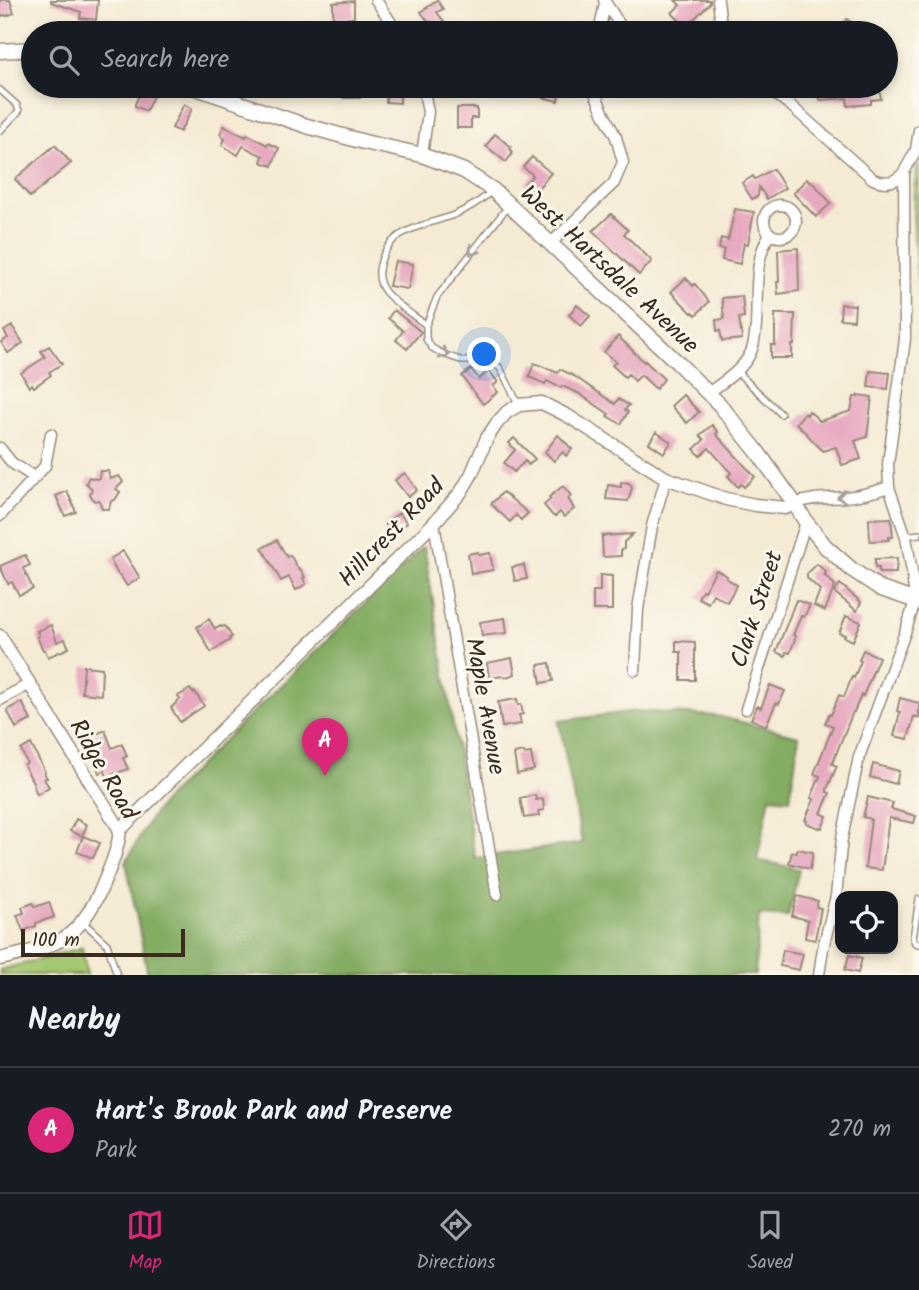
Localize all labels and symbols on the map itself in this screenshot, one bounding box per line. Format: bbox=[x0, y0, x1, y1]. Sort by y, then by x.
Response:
street label: West Hartsdale Avenue bbox=[510, 176, 708, 364]
one-way arrow bbox=[469, 244, 482, 256]
your location bbox=[467, 337, 501, 371]
one-way arrow bbox=[437, 346, 450, 360]
street label: Hillcrest Road bbox=[329, 468, 456, 597]
one-way arrow bbox=[836, 489, 847, 504]
street label: Clark Street bbox=[720, 545, 795, 673]
street label: Maple Avenue bbox=[453, 635, 516, 778]
street label: Ridge Road bbox=[58, 712, 148, 829]
pin: A bbox=[302, 718, 348, 776]
scale bar bbox=[21, 926, 186, 958]

